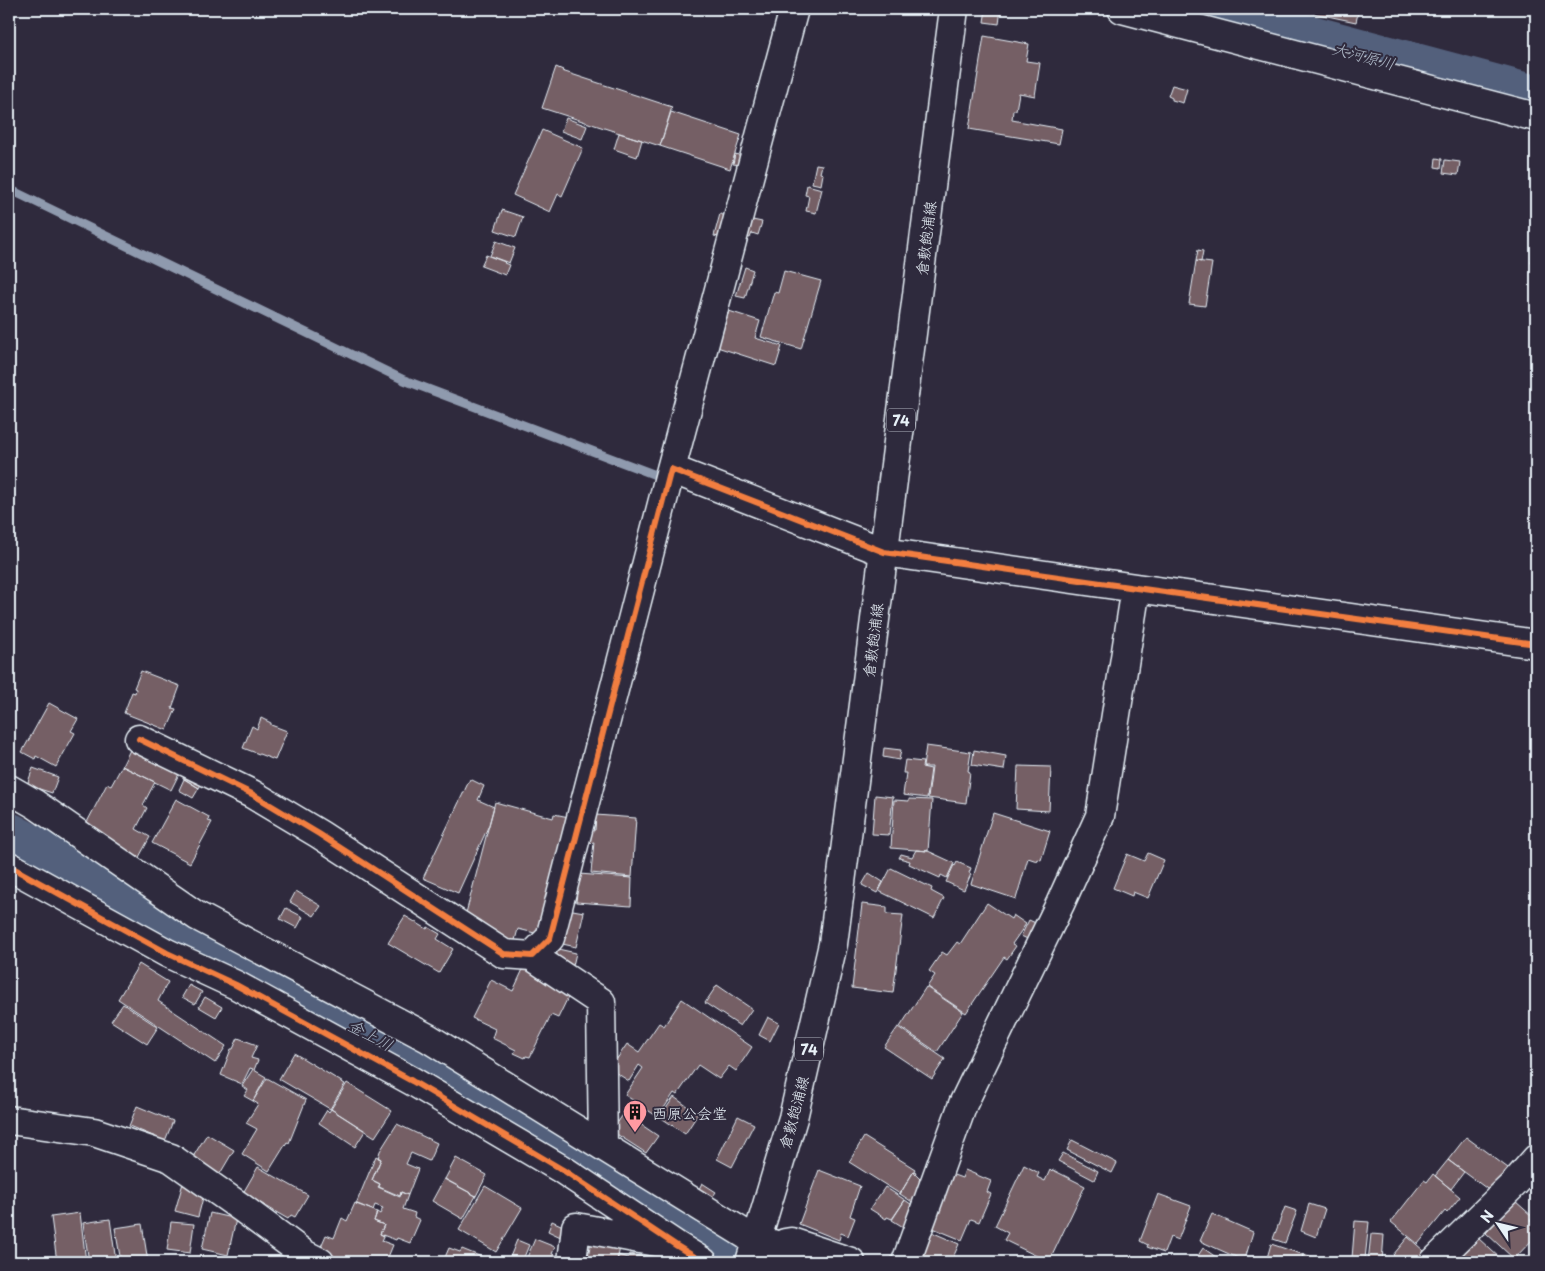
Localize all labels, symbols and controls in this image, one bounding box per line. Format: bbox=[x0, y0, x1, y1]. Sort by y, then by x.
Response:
water label: 大河原川 bbox=[1330, 35, 1398, 75]
street label: 倉敷飽浦線 bbox=[909, 199, 941, 277]
road number: 74 bbox=[887, 408, 915, 432]
street label: 倉敷飽浦線 bbox=[856, 601, 888, 679]
water label: 金上川 bbox=[344, 1012, 398, 1056]
road number: 74 bbox=[795, 1038, 823, 1060]
street label: 倉敷飽浦線 bbox=[772, 1073, 814, 1151]
building icon: 西原公会堂 bbox=[622, 1099, 648, 1133]
place label: 西原公会堂 bbox=[652, 1101, 727, 1124]
north arrow bbox=[1472, 1198, 1522, 1248]
text: N bbox=[1475, 1206, 1499, 1227]

